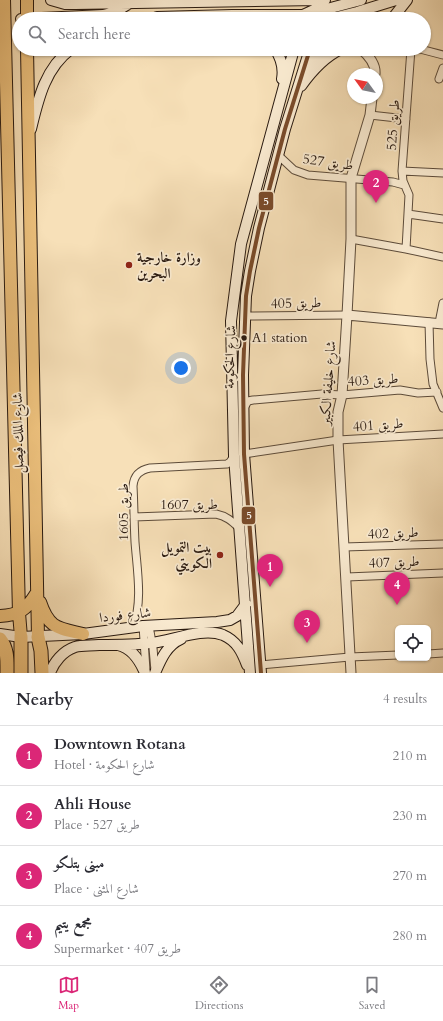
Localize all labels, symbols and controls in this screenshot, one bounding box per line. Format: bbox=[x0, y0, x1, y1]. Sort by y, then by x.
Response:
search box bbox=[12, 12, 431, 56]
icon: search bbox=[26, 23, 48, 45]
text: Search here bbox=[58, 24, 131, 44]
north arrow bbox=[347, 68, 383, 104]
street label: طريق 525 bbox=[382, 99, 404, 151]
street label: طريق 527 bbox=[301, 149, 355, 175]
pin: 2 bbox=[363, 170, 389, 203]
line badge: 5 bbox=[258, 191, 274, 211]
text: 5 bbox=[263, 194, 269, 209]
place label: وزارة خارجية البحرين bbox=[137, 248, 201, 283]
marker: وزارة خارجية البحرين bbox=[124, 260, 134, 270]
street label: طريق 405 bbox=[270, 293, 322, 313]
street label: شارع الحكومة bbox=[219, 325, 243, 389]
place label: A1 station bbox=[252, 329, 308, 347]
marker: A1 station bbox=[239, 333, 249, 343]
street label: شارع خليفة الكبير bbox=[315, 340, 342, 428]
your location bbox=[171, 358, 191, 378]
street label: طريق 403 bbox=[347, 369, 399, 391]
street label: شارع الملك فيصل bbox=[8, 392, 30, 473]
street label: طريق 401 bbox=[352, 414, 404, 436]
street label: طريق 1605 bbox=[114, 483, 133, 541]
street label: طريق 1607 bbox=[160, 495, 218, 514]
line badge: 5 bbox=[241, 506, 256, 525]
text: 5 bbox=[246, 508, 252, 523]
street label: طريق 402 bbox=[367, 523, 419, 543]
place label: بيت التمويل الكويتي bbox=[161, 538, 212, 576]
marker: بيت التمويل الكويتي bbox=[215, 550, 225, 560]
street label: طريق 407 bbox=[368, 552, 420, 572]
pin: 1 bbox=[257, 554, 283, 587]
pin: 4 bbox=[384, 572, 410, 605]
street label: شارع فوردا bbox=[98, 603, 152, 629]
pin: 3 bbox=[294, 610, 320, 643]
map controls bbox=[395, 625, 431, 661]
button: locate bbox=[395, 625, 431, 661]
text: Nearby bbox=[16, 688, 73, 711]
text: 4 results bbox=[383, 690, 427, 708]
text: Downtown Rotana bbox=[54, 734, 186, 754]
text: 1 bbox=[26, 747, 32, 765]
text: 210 m bbox=[393, 747, 427, 765]
text: Hotel · شارع الحكومة bbox=[54, 756, 155, 774]
text: Ahli House bbox=[54, 794, 132, 814]
text: 2 bbox=[26, 807, 32, 825]
text: 230 m bbox=[393, 807, 427, 825]
text: Place · طريق 527 bbox=[54, 816, 140, 834]
text: مبنى بتلكو bbox=[54, 853, 104, 873]
text: 3 bbox=[26, 867, 32, 885]
text: 270 m bbox=[393, 867, 427, 885]
text: Place · شارع المثنى bbox=[54, 880, 139, 898]
text: مجمع يتيم bbox=[54, 913, 92, 933]
text: 4 bbox=[26, 927, 32, 945]
text: 280 m bbox=[393, 927, 427, 945]
text: Supermarket · طريق 407 bbox=[54, 940, 181, 958]
tab: Map bbox=[58, 974, 80, 1013]
tab: Directions bbox=[195, 974, 243, 1013]
tab: Saved bbox=[359, 974, 385, 1013]

